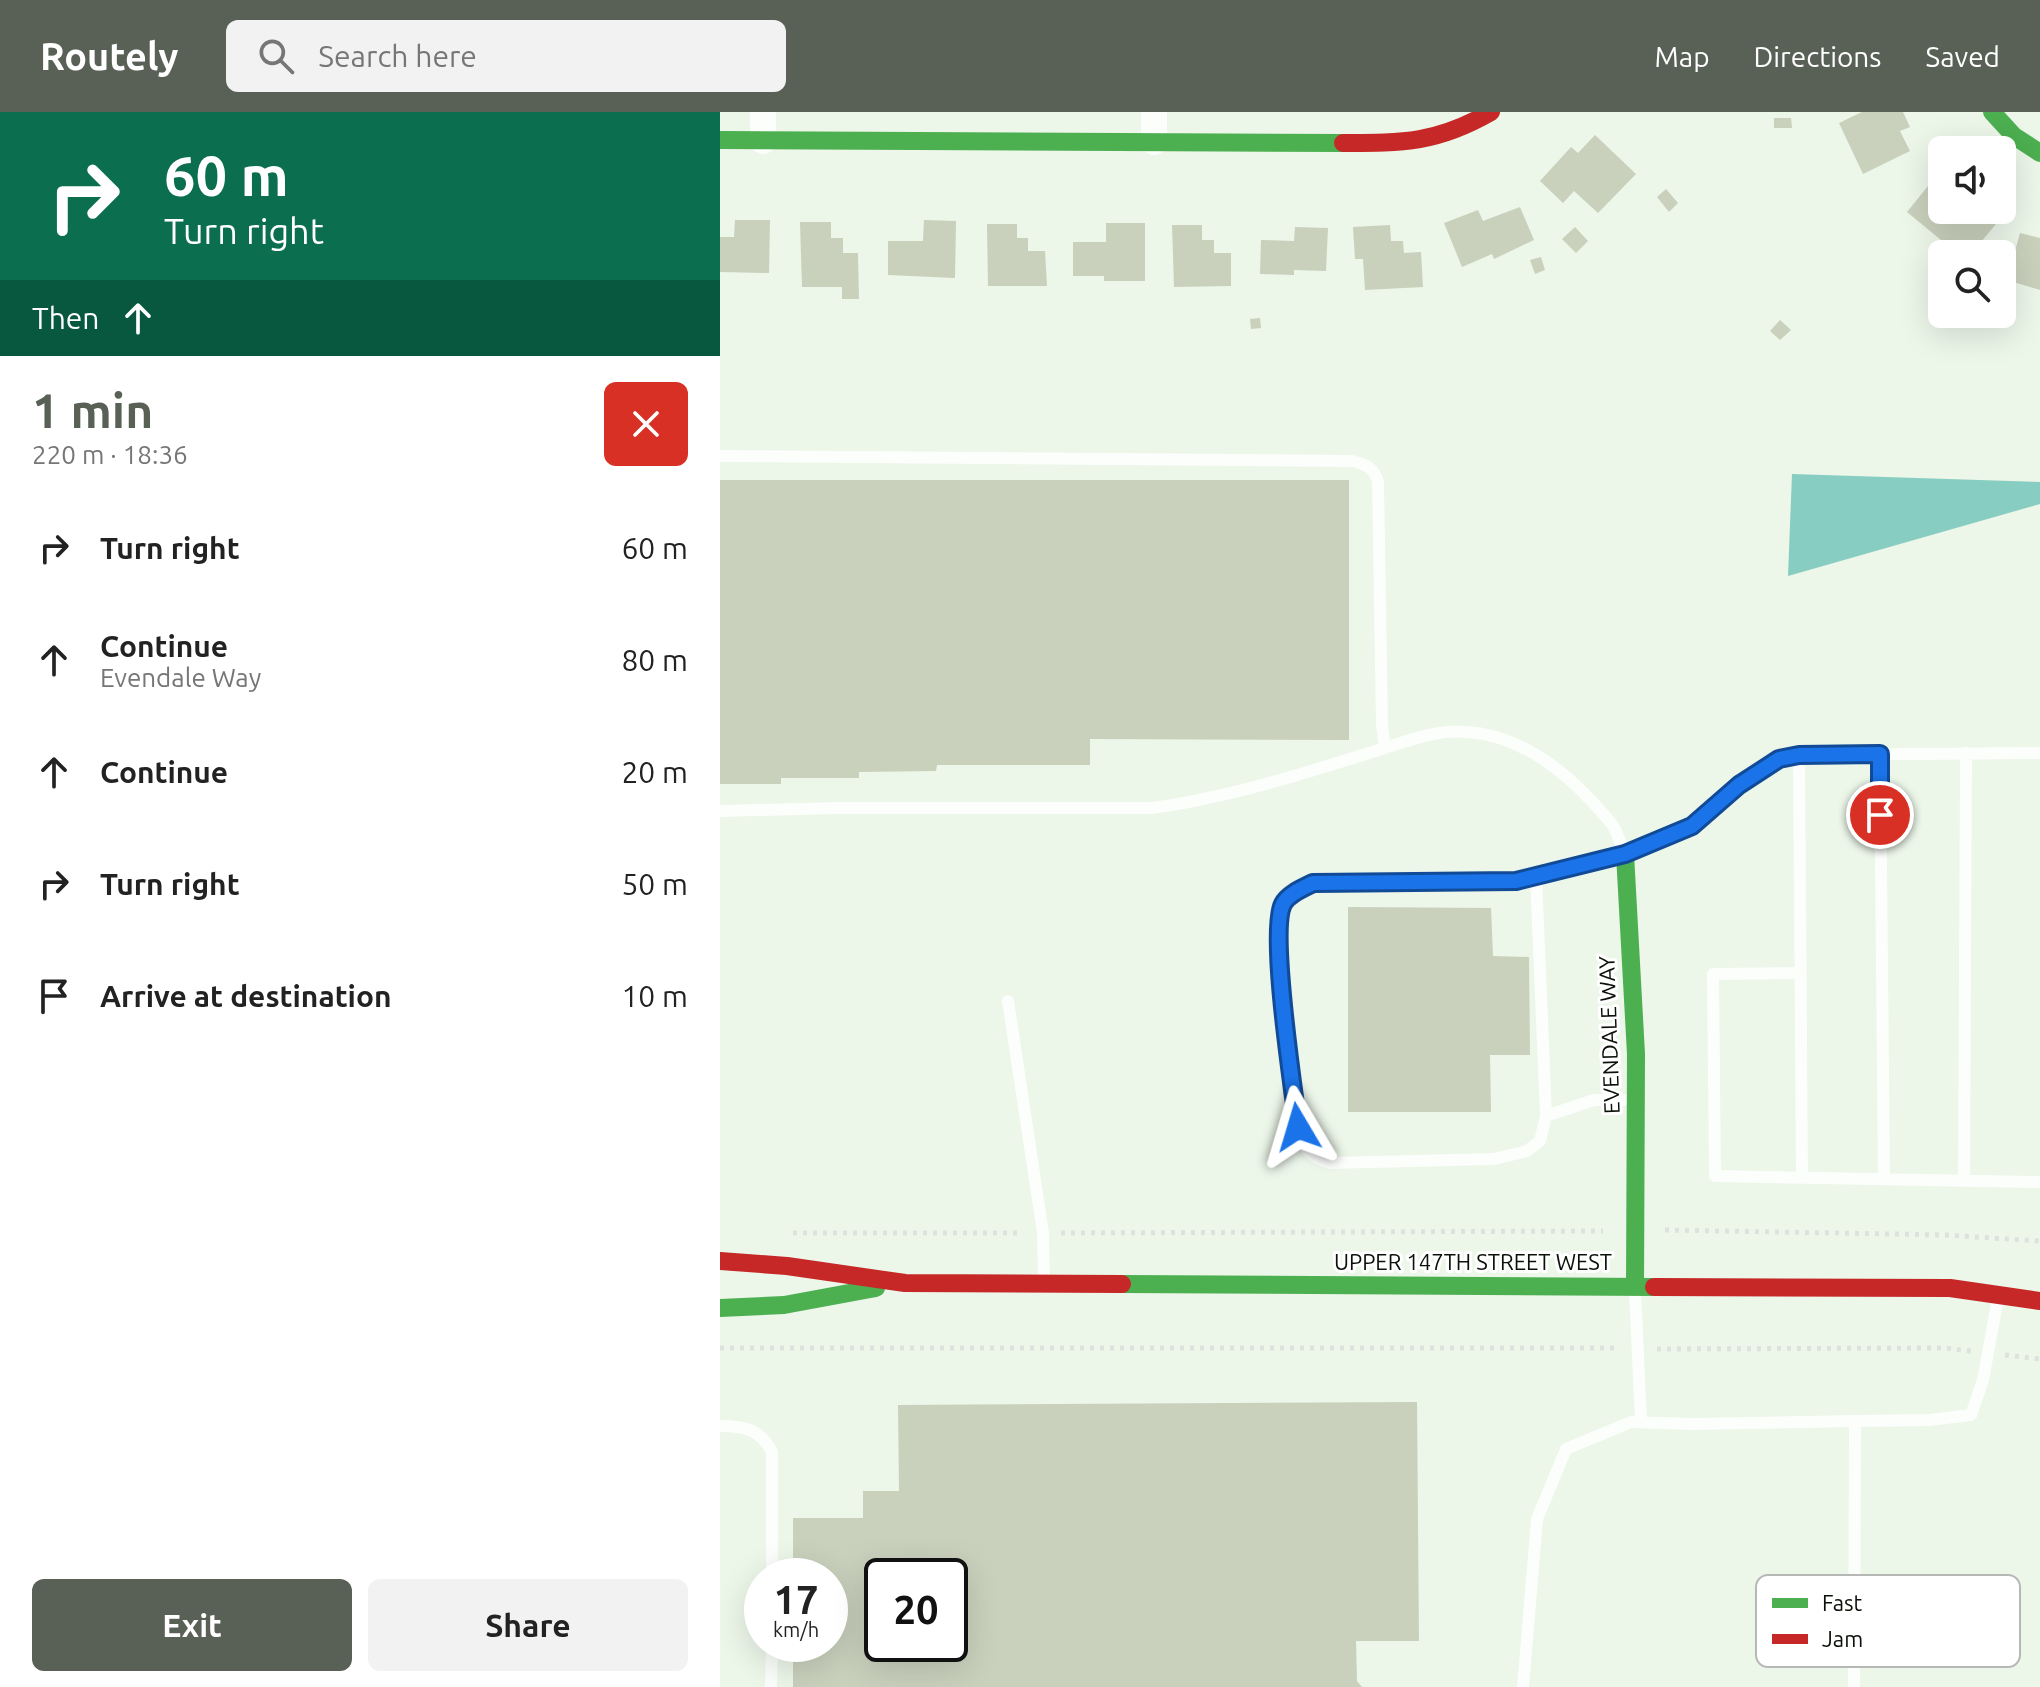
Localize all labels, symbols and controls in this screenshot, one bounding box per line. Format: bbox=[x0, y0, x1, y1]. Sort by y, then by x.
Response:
search box bbox=[226, 20, 786, 92]
icon: search bbox=[254, 34, 298, 78]
text: Routely bbox=[40, 35, 178, 77]
text: Search here bbox=[318, 39, 477, 73]
text: Map bbox=[1654, 41, 1710, 72]
text: Directions bbox=[1754, 41, 1881, 72]
text: Saved bbox=[1925, 41, 2000, 72]
map controls bbox=[1928, 136, 2016, 328]
button: sound bbox=[1928, 136, 2016, 224]
icon: right bbox=[32, 144, 136, 248]
text: 60 m bbox=[164, 144, 289, 207]
text: Turn right bbox=[164, 210, 324, 251]
button: search bbox=[1928, 240, 2016, 328]
icon: ahead bbox=[116, 296, 160, 340]
text: Then bbox=[32, 301, 100, 335]
button: close bbox=[604, 382, 688, 466]
text: 1 min bbox=[32, 383, 153, 437]
text: 220 m · 18:36 bbox=[32, 440, 188, 469]
icon: right bbox=[32, 526, 76, 570]
text: Turn right bbox=[100, 531, 240, 565]
text: 60 m bbox=[621, 531, 688, 565]
text: Continue bbox=[100, 629, 228, 663]
icon: ahead bbox=[32, 638, 76, 682]
text: 80 m bbox=[621, 643, 688, 677]
text: Evendale Way bbox=[100, 663, 261, 692]
icon: ahead bbox=[32, 750, 76, 794]
text: Continue bbox=[100, 755, 228, 789]
text: 20 m bbox=[621, 755, 688, 789]
pin bbox=[1846, 781, 1914, 849]
icon: arrive bbox=[1858, 793, 1902, 837]
icon: right bbox=[32, 862, 76, 906]
text: Turn right bbox=[100, 867, 240, 901]
text: 50 m bbox=[621, 867, 688, 901]
street label: EVENDALE WAY bbox=[1593, 955, 1624, 1114]
icon: arrive bbox=[32, 974, 76, 1018]
text: Arrive at destination bbox=[100, 979, 392, 1013]
text: 10 m bbox=[621, 979, 688, 1013]
position arrow bbox=[1256, 1085, 1340, 1169]
street label: UPPER 147TH STREET WEST bbox=[1334, 1249, 1612, 1274]
speed limit sign: 20 bbox=[864, 1558, 968, 1662]
legend bbox=[1756, 1575, 2020, 1667]
text: 17 bbox=[773, 1577, 819, 1622]
button: Exit bbox=[32, 1579, 352, 1671]
button: Share bbox=[368, 1579, 688, 1671]
text: Fast bbox=[1822, 1590, 1863, 1615]
text: km/h bbox=[773, 1618, 819, 1641]
text: Jam bbox=[1822, 1626, 1863, 1651]

